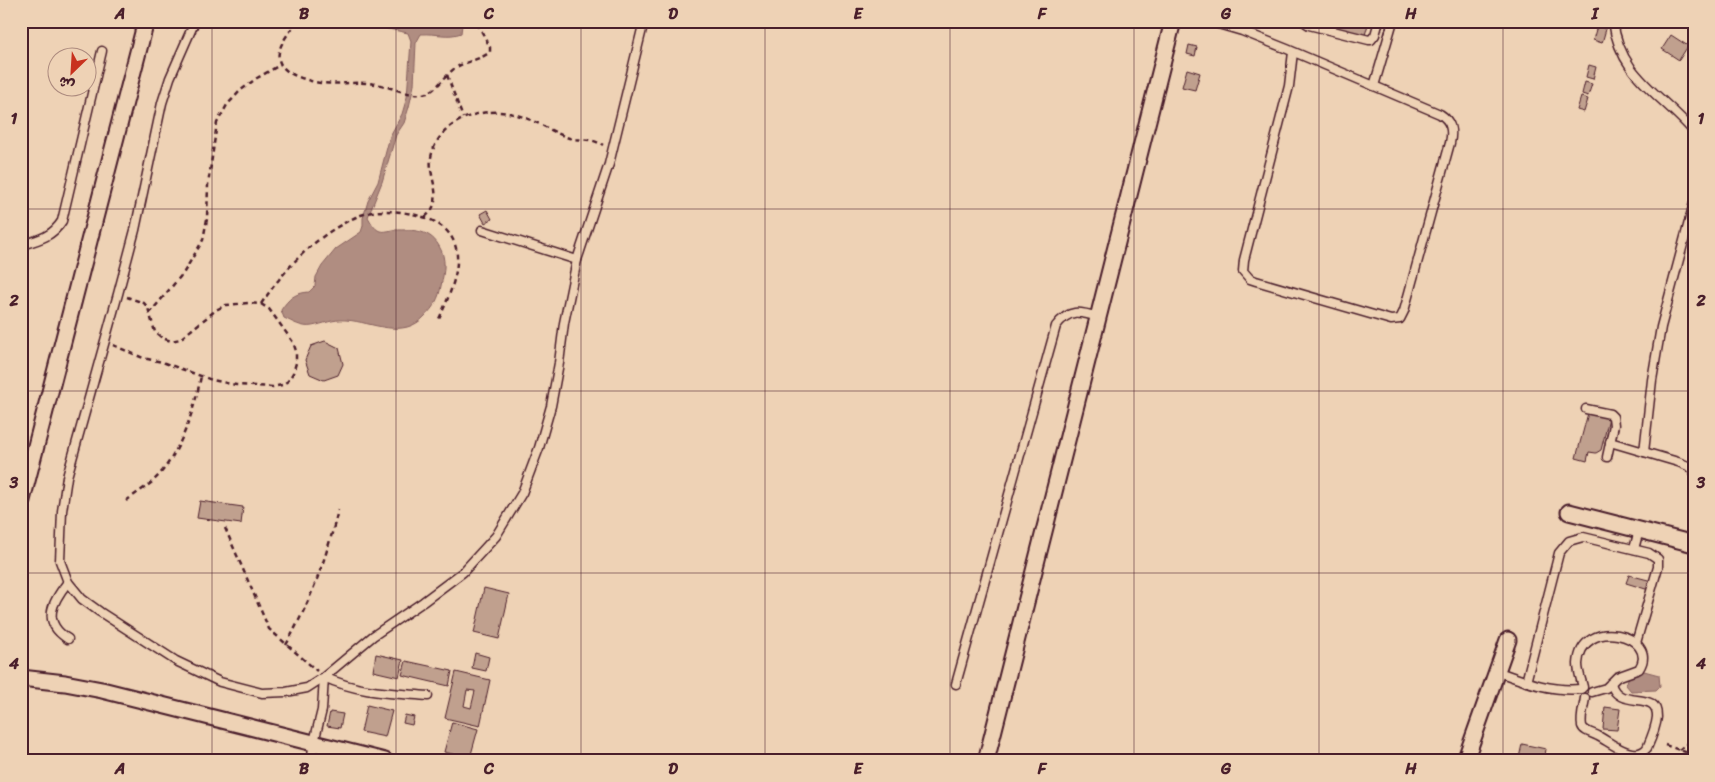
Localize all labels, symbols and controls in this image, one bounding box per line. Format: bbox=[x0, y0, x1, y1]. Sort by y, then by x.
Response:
text: A bbox=[114, 0, 125, 28]
text: B bbox=[299, 0, 310, 28]
text: C bbox=[483, 0, 495, 28]
text: D bbox=[668, 0, 678, 28]
text: E bbox=[854, 0, 864, 28]
text: F bbox=[1037, 0, 1048, 28]
text: G bbox=[1220, 0, 1232, 28]
text: H bbox=[1404, 0, 1417, 28]
text: I bbox=[1591, 0, 1600, 28]
north arrow bbox=[48, 48, 98, 98]
text: ش bbox=[54, 69, 79, 98]
text: 1 bbox=[11, 104, 18, 133]
text: 1 bbox=[1698, 104, 1705, 133]
text: 2 bbox=[8, 286, 19, 315]
text: 2 bbox=[1695, 286, 1706, 315]
text: 3 bbox=[9, 468, 19, 497]
text: 3 bbox=[1696, 468, 1706, 497]
text: 4 bbox=[8, 649, 19, 678]
text: 4 bbox=[1695, 649, 1706, 678]
text: A bbox=[114, 754, 125, 782]
text: B bbox=[299, 754, 310, 782]
text: C bbox=[483, 754, 495, 782]
text: D bbox=[668, 754, 678, 782]
text: E bbox=[854, 754, 864, 782]
text: F bbox=[1037, 754, 1048, 782]
text: G bbox=[1220, 754, 1232, 782]
text: H bbox=[1404, 754, 1417, 782]
text: I bbox=[1591, 754, 1600, 782]

